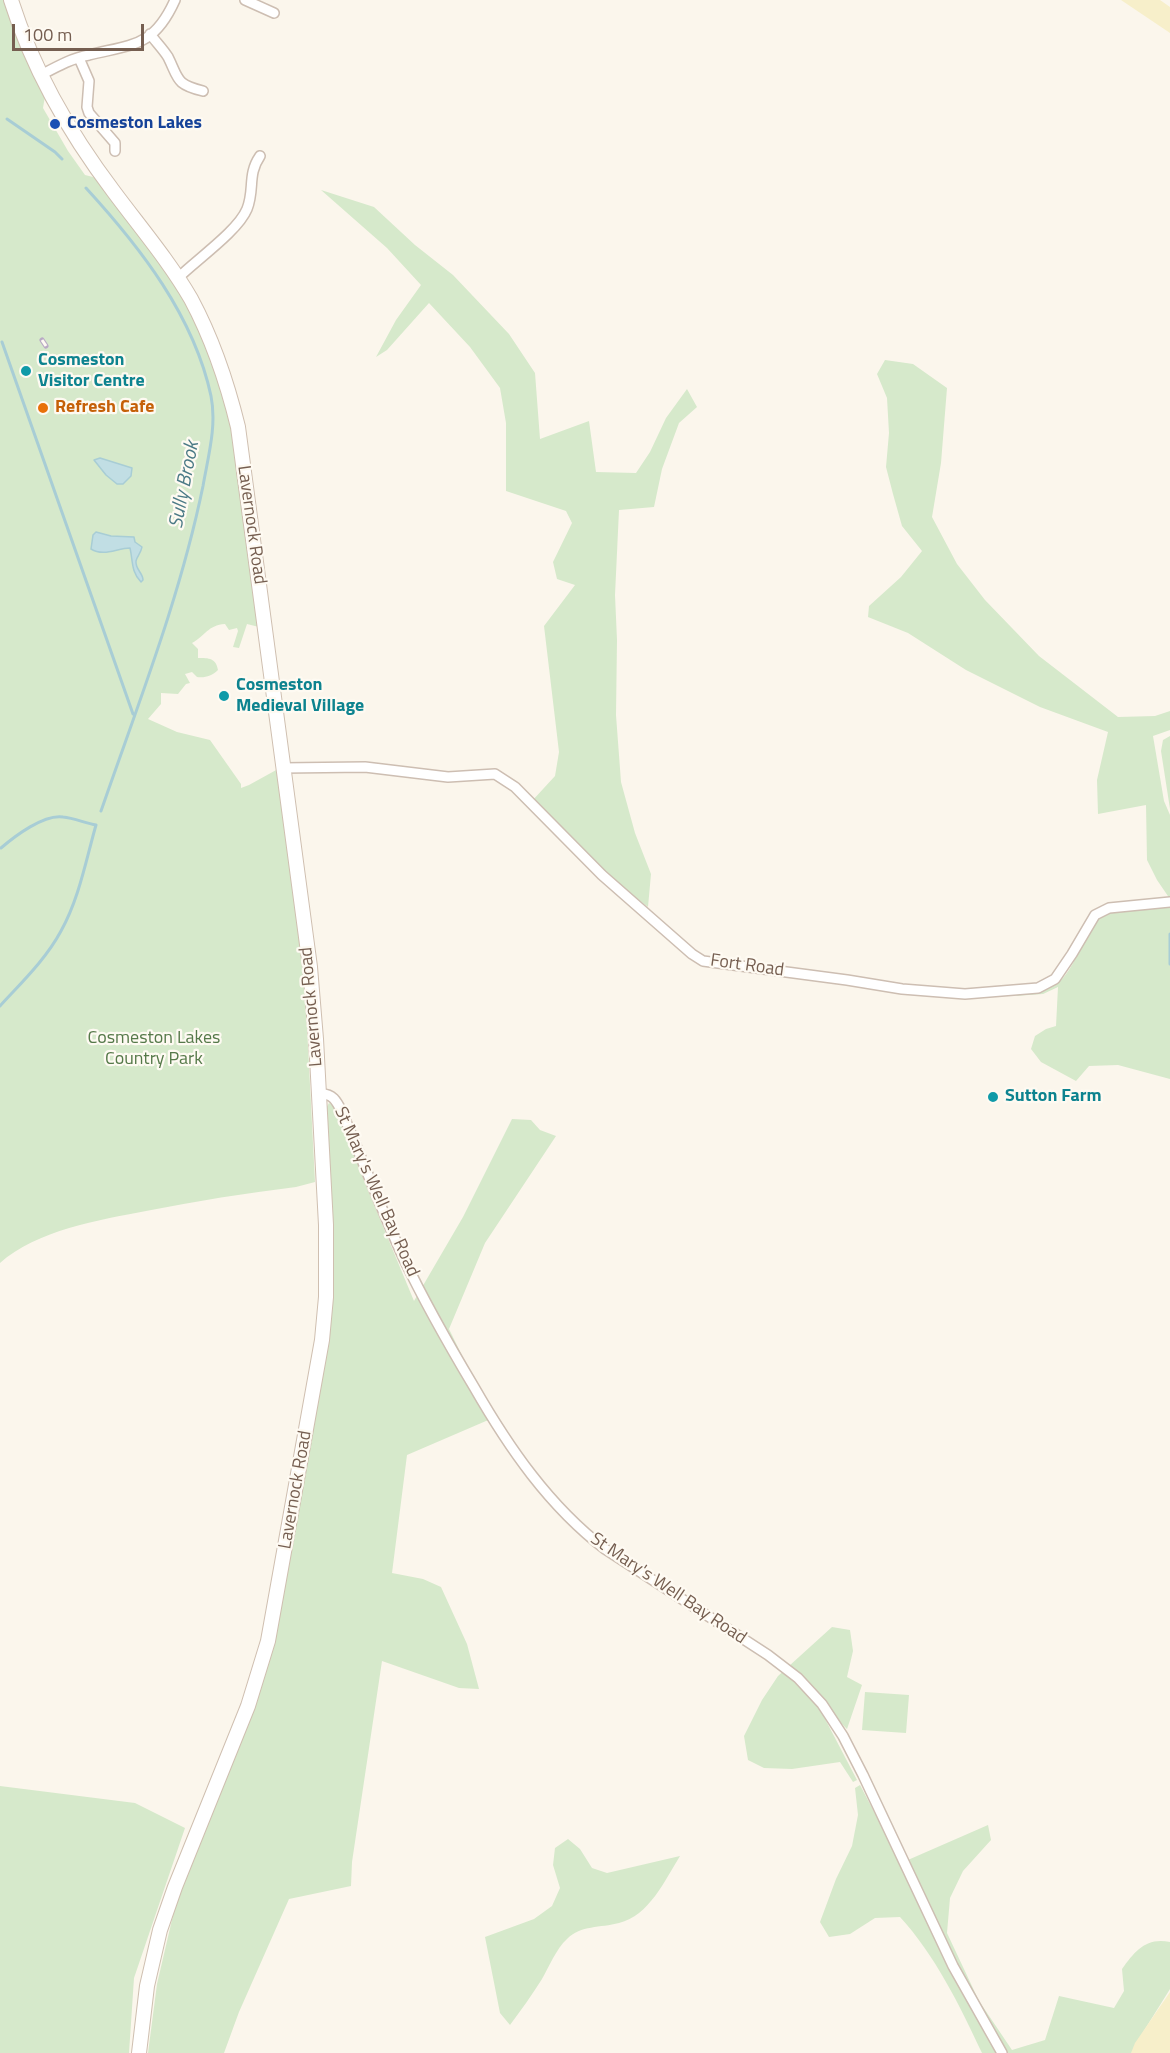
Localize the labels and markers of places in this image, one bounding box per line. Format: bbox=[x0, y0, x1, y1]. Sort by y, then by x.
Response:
place label: Cosmeston Lakes bbox=[67, 113, 202, 135]
marker: Cosmeston Lakes bbox=[48, 117, 62, 131]
place label: Cosmeston Visitor Centre bbox=[38, 350, 145, 392]
marker: Cosmeston Visitor Centre bbox=[19, 364, 33, 378]
place label: Refresh Cafe bbox=[55, 397, 154, 419]
marker: Refresh Cafe bbox=[36, 401, 50, 415]
place label: Cosmeston Medieval Village bbox=[236, 675, 364, 718]
marker: Cosmeston Medieval Village bbox=[217, 689, 231, 703]
place label: Sutton Farm bbox=[1005, 1086, 1102, 1108]
marker: Sutton Farm bbox=[986, 1090, 1000, 1104]

